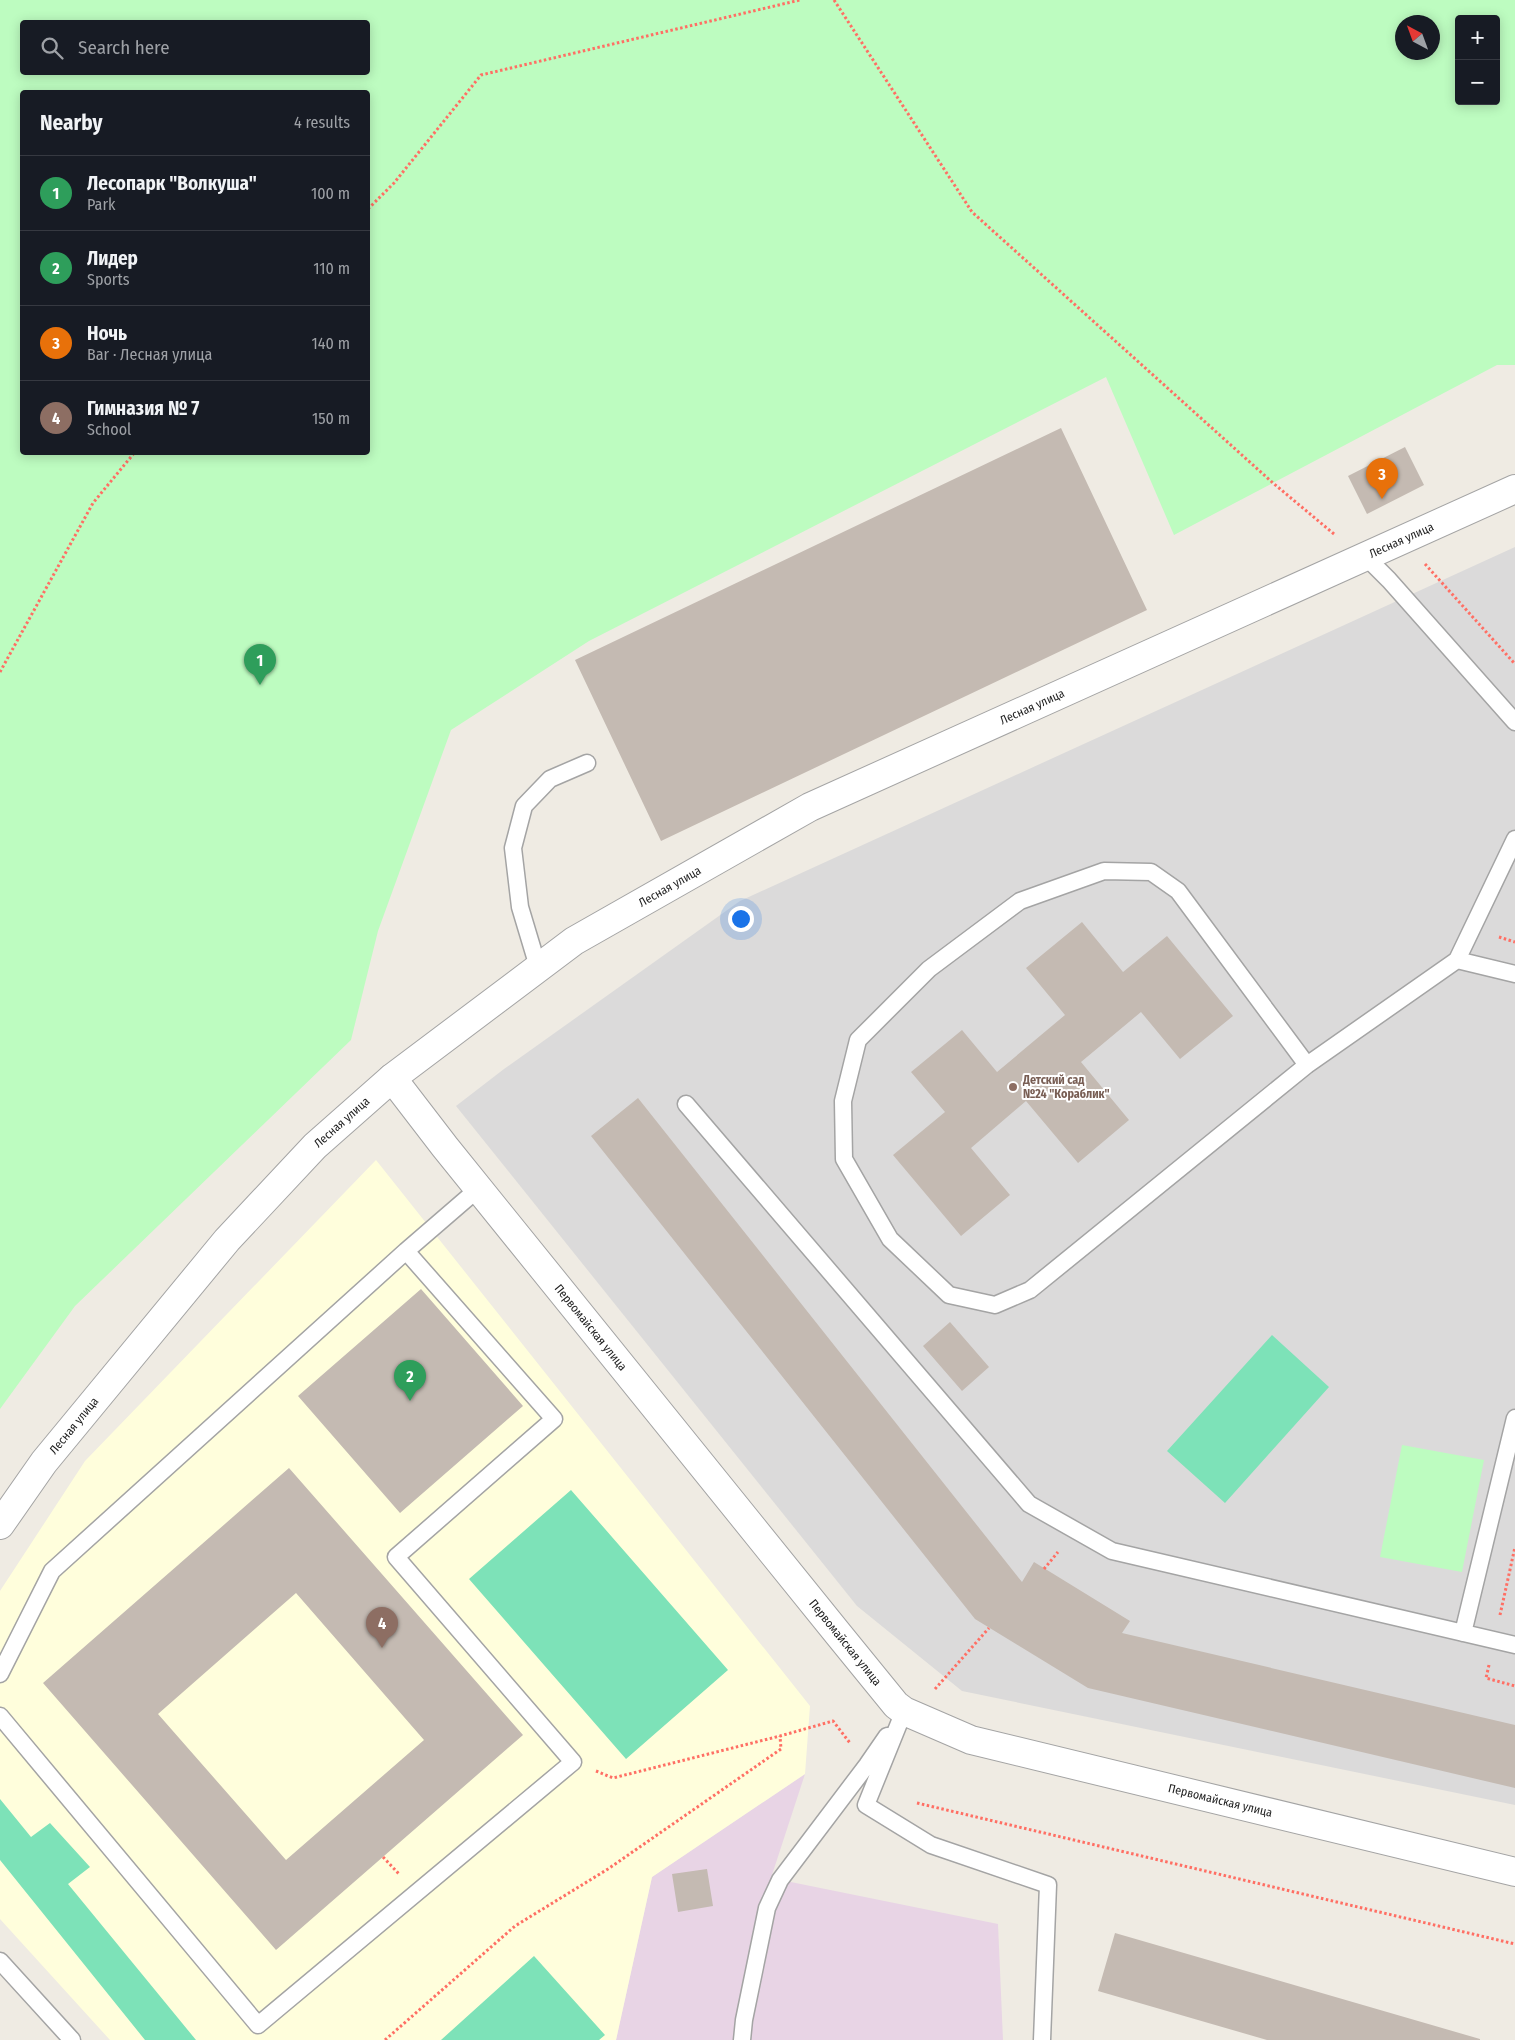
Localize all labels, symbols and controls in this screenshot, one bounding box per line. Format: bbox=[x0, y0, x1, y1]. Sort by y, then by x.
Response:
north arrow bbox=[1395, 15, 1440, 60]
map controls bbox=[1455, 15, 1500, 105]
button: + bbox=[1455, 15, 1500, 60]
search box bbox=[20, 20, 370, 75]
icon: search bbox=[38, 34, 66, 62]
text: Search here bbox=[78, 36, 170, 59]
button: − bbox=[1455, 60, 1500, 105]
text: Nearby bbox=[40, 110, 102, 136]
text: 4 results bbox=[294, 113, 350, 132]
text: Лесопарк "Волкуша" bbox=[87, 172, 257, 195]
text: 1 bbox=[53, 184, 59, 203]
text: 100 m bbox=[311, 184, 350, 203]
text: Park bbox=[87, 195, 115, 214]
text: Лидер bbox=[87, 247, 138, 270]
text: 2 bbox=[52, 259, 60, 278]
text: 110 m bbox=[313, 259, 350, 278]
text: Sports bbox=[87, 270, 130, 289]
text: Ночь bbox=[87, 322, 127, 345]
text: 3 bbox=[52, 334, 60, 353]
text: 140 m bbox=[312, 334, 350, 353]
text: Bar · Лесная улица bbox=[87, 345, 212, 364]
text: Гимназия № 7 bbox=[87, 397, 199, 420]
text: 4 bbox=[52, 409, 60, 428]
text: 150 m bbox=[312, 409, 350, 428]
text: School bbox=[87, 420, 131, 439]
pin: 3 bbox=[1366, 458, 1398, 499]
street label: Лесная улица bbox=[1367, 520, 1436, 561]
pin: 1 bbox=[244, 644, 276, 685]
street label: Лесная улица bbox=[998, 686, 1067, 727]
street label: Лесная улица bbox=[636, 863, 703, 910]
your location bbox=[728, 906, 754, 932]
place label: Детский сад №24 "Кораблик" bbox=[1022, 1073, 1110, 1101]
marker: Детский сад №24 "Кораблик" bbox=[1007, 1081, 1019, 1093]
street label: Лесная улица bbox=[311, 1094, 372, 1151]
street label: Первомайская улица bbox=[552, 1282, 630, 1374]
pin: 2 bbox=[394, 1360, 426, 1401]
street label: Лесная улица bbox=[47, 1394, 102, 1457]
street label: Первомайская улица bbox=[806, 1597, 884, 1689]
pin: 4 bbox=[366, 1607, 398, 1648]
street label: Первомайская улица bbox=[1167, 1781, 1274, 1820]

